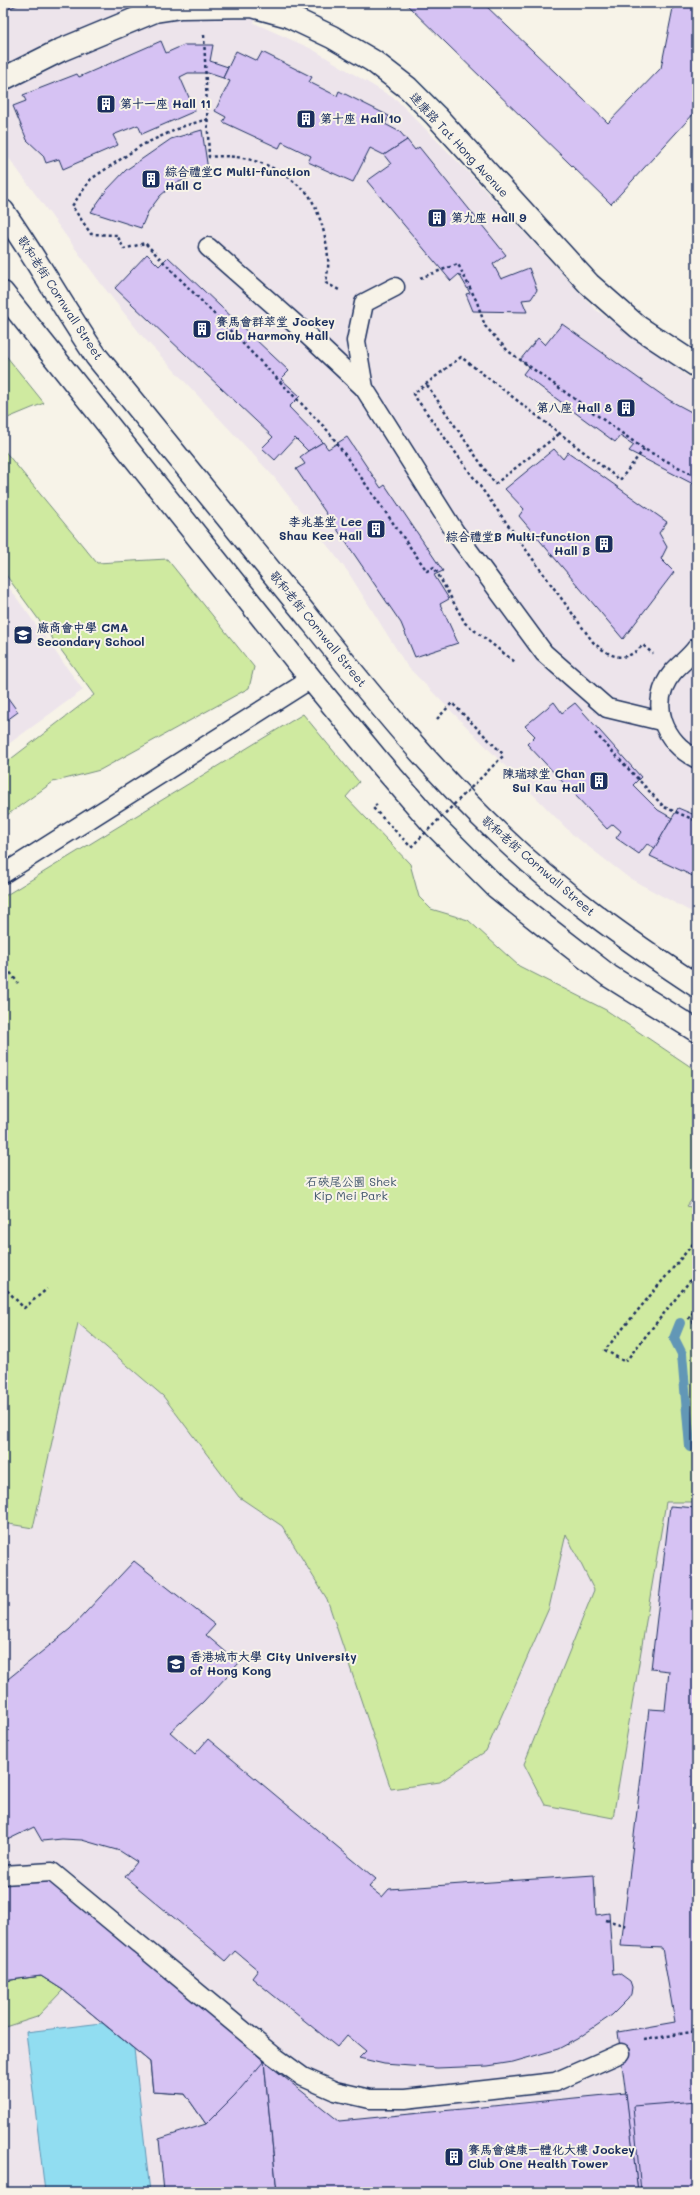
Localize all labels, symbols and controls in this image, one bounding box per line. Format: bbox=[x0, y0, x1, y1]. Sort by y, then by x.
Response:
street label: 達康路 Tat Hong Avenue bbox=[407, 88, 513, 200]
building icon: 第十一座 Hall 11 bbox=[95, 93, 117, 115]
place label: 第十一座 Hall 11 bbox=[120, 95, 211, 111]
building icon: 第十座 Hall 10 bbox=[295, 108, 317, 130]
place label: 第十座 Hall 10 bbox=[320, 110, 401, 126]
place label: 綜合禮堂C Multi-function Hall C bbox=[165, 163, 310, 193]
building icon: 綜合禮堂C Multi-function Hall C bbox=[140, 168, 162, 190]
building icon: 第九座 Hall 9 bbox=[426, 207, 448, 229]
place label: 第九座 Hall 9 bbox=[451, 209, 526, 225]
street label: 歌和老街 Cornwall Street bbox=[15, 232, 107, 363]
place label: 賽馬會群萃堂 Jockey Club Harmony Hall bbox=[216, 313, 335, 343]
building icon: 賽馬會群萃堂 Jockey Club Harmony Hall bbox=[191, 318, 213, 340]
building icon: 第八座 Hall 8 bbox=[615, 397, 637, 419]
place label: 第八座 Hall 8 bbox=[536, 399, 613, 415]
place label: 李兆基堂 Lee Shau Kee Hall bbox=[279, 513, 362, 543]
building icon: 李兆基堂 Lee Shau Kee Hall bbox=[365, 518, 387, 540]
place label: 綜合禮堂B Multi-function Hall B bbox=[446, 528, 590, 558]
building icon: 綜合禮堂B Multi-function Hall B bbox=[593, 533, 615, 555]
street label: 歌和老街 Cornwall Street bbox=[267, 567, 371, 690]
place label: 廠商會中學 CMA Secondary School bbox=[37, 619, 145, 649]
school or university icon: 廠商會中學 CMA Secondary School bbox=[12, 624, 34, 646]
place label: 陳瑞球堂 Chan Sui Kau Hall bbox=[503, 765, 585, 795]
building icon: 陳瑞球堂 Chan Sui Kau Hall bbox=[588, 770, 610, 792]
street label: 歌和老街 Cornwall Street bbox=[479, 812, 599, 919]
park label: 石硤尾公園 Shek Kip Mei Park bbox=[305, 1173, 397, 1203]
place label: 香港城市大學 City University of Hong Kong bbox=[190, 1648, 357, 1678]
school or university icon: 香港城市大學 City University of Hong Kong bbox=[165, 1653, 187, 1675]
place label: 賽馬會健康一體化大樓 Jockey Club One Health Tower bbox=[468, 2141, 635, 2171]
building icon: 賽馬會健康一體化大樓 Jockey Club One Health Tower bbox=[443, 2146, 465, 2168]

